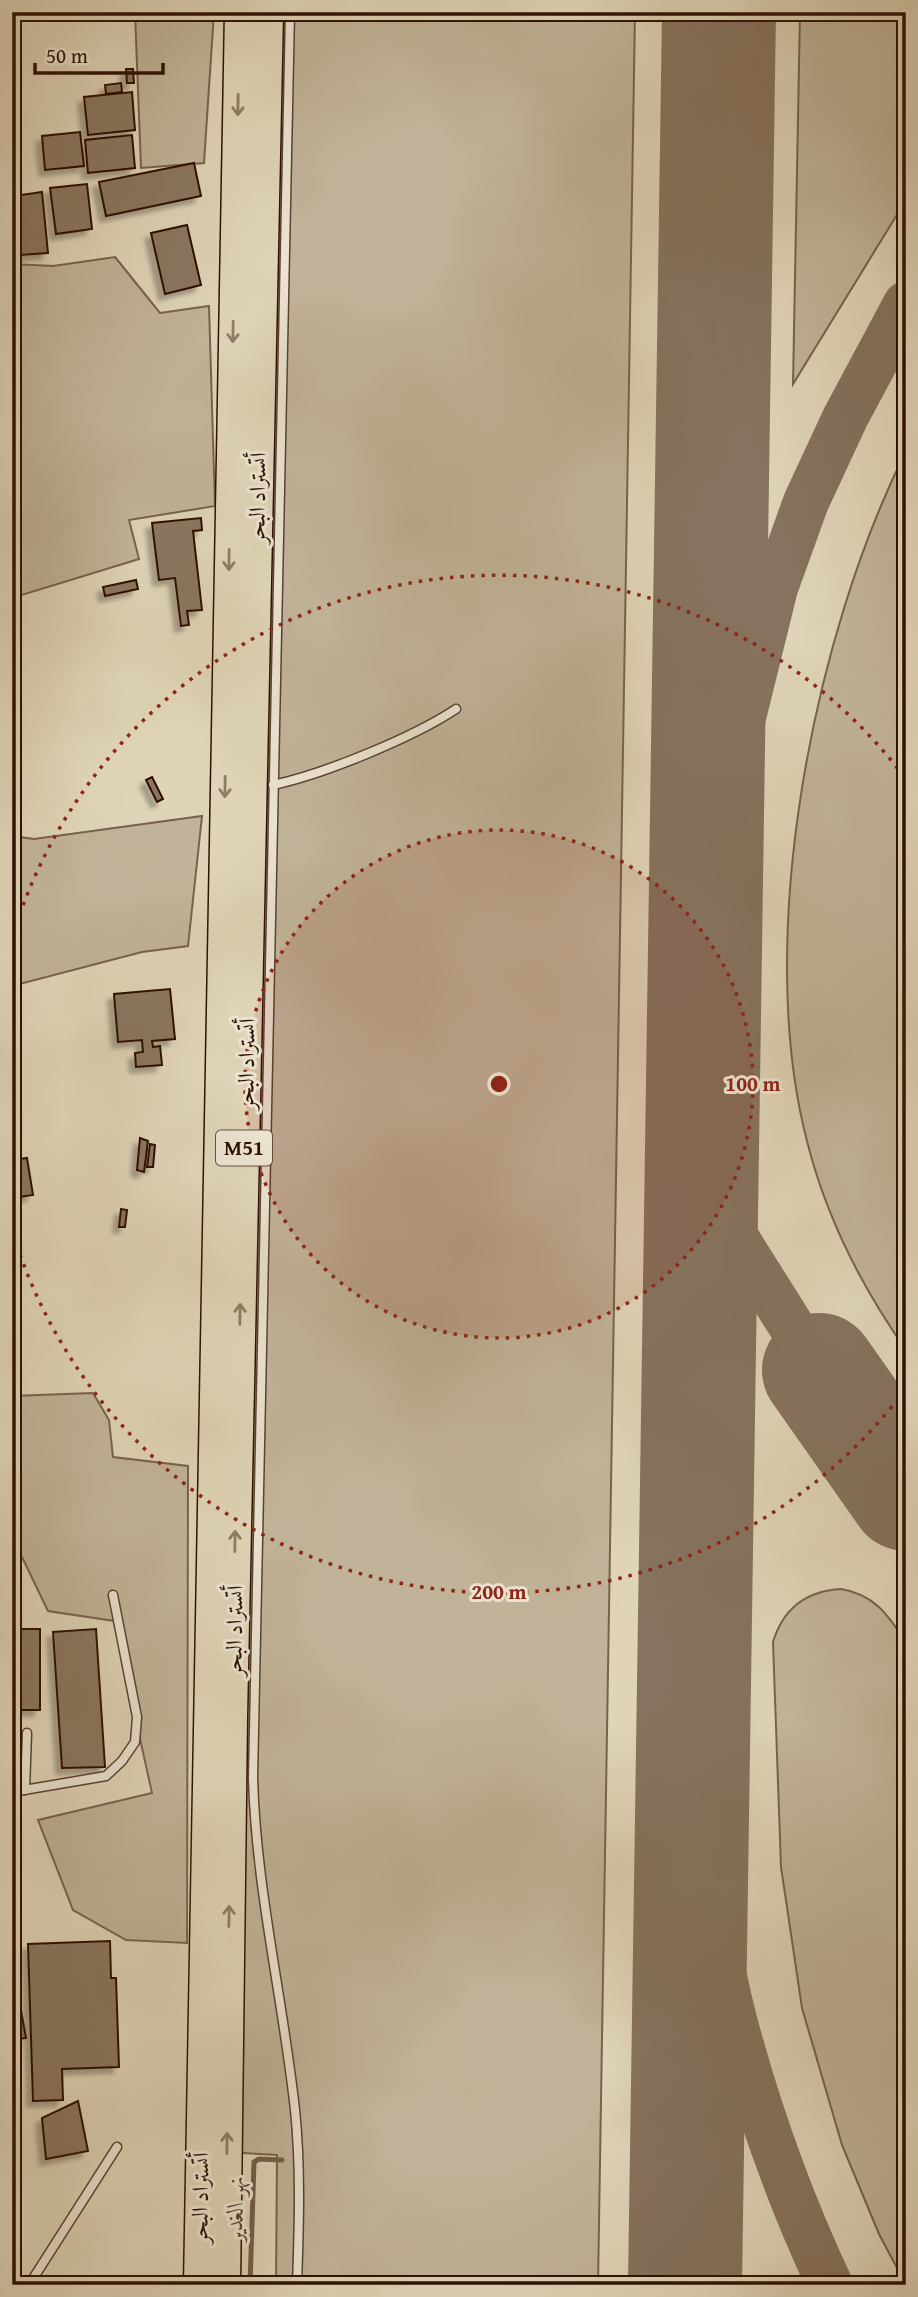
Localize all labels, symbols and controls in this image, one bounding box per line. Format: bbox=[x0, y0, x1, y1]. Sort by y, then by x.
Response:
scale bar bbox=[35, 32, 163, 76]
text: 50 m bbox=[46, 40, 88, 71]
one-way arrow bbox=[231, 93, 244, 116]
one-way arrow bbox=[226, 321, 240, 344]
street label: أتستراد البحر bbox=[239, 451, 274, 546]
one-way arrow bbox=[222, 548, 235, 571]
one-way arrow bbox=[218, 776, 231, 799]
street label: أتستراد البحر bbox=[228, 1017, 263, 1112]
text: 100 m bbox=[725, 1068, 781, 1099]
centre of rings bbox=[487, 1072, 511, 1096]
road number: M51 bbox=[216, 1130, 272, 1166]
one-way arrow bbox=[234, 1302, 247, 1325]
one-way arrow bbox=[229, 1530, 242, 1553]
text: 200 m bbox=[471, 1576, 527, 1607]
street label: أتستراد البحر bbox=[216, 1584, 251, 1679]
one-way arrow bbox=[223, 1904, 236, 1927]
one-way arrow bbox=[220, 2132, 233, 2155]
street label: أتستراد البحر bbox=[182, 2151, 217, 2246]
water label: نهر الغدير bbox=[216, 2175, 253, 2245]

